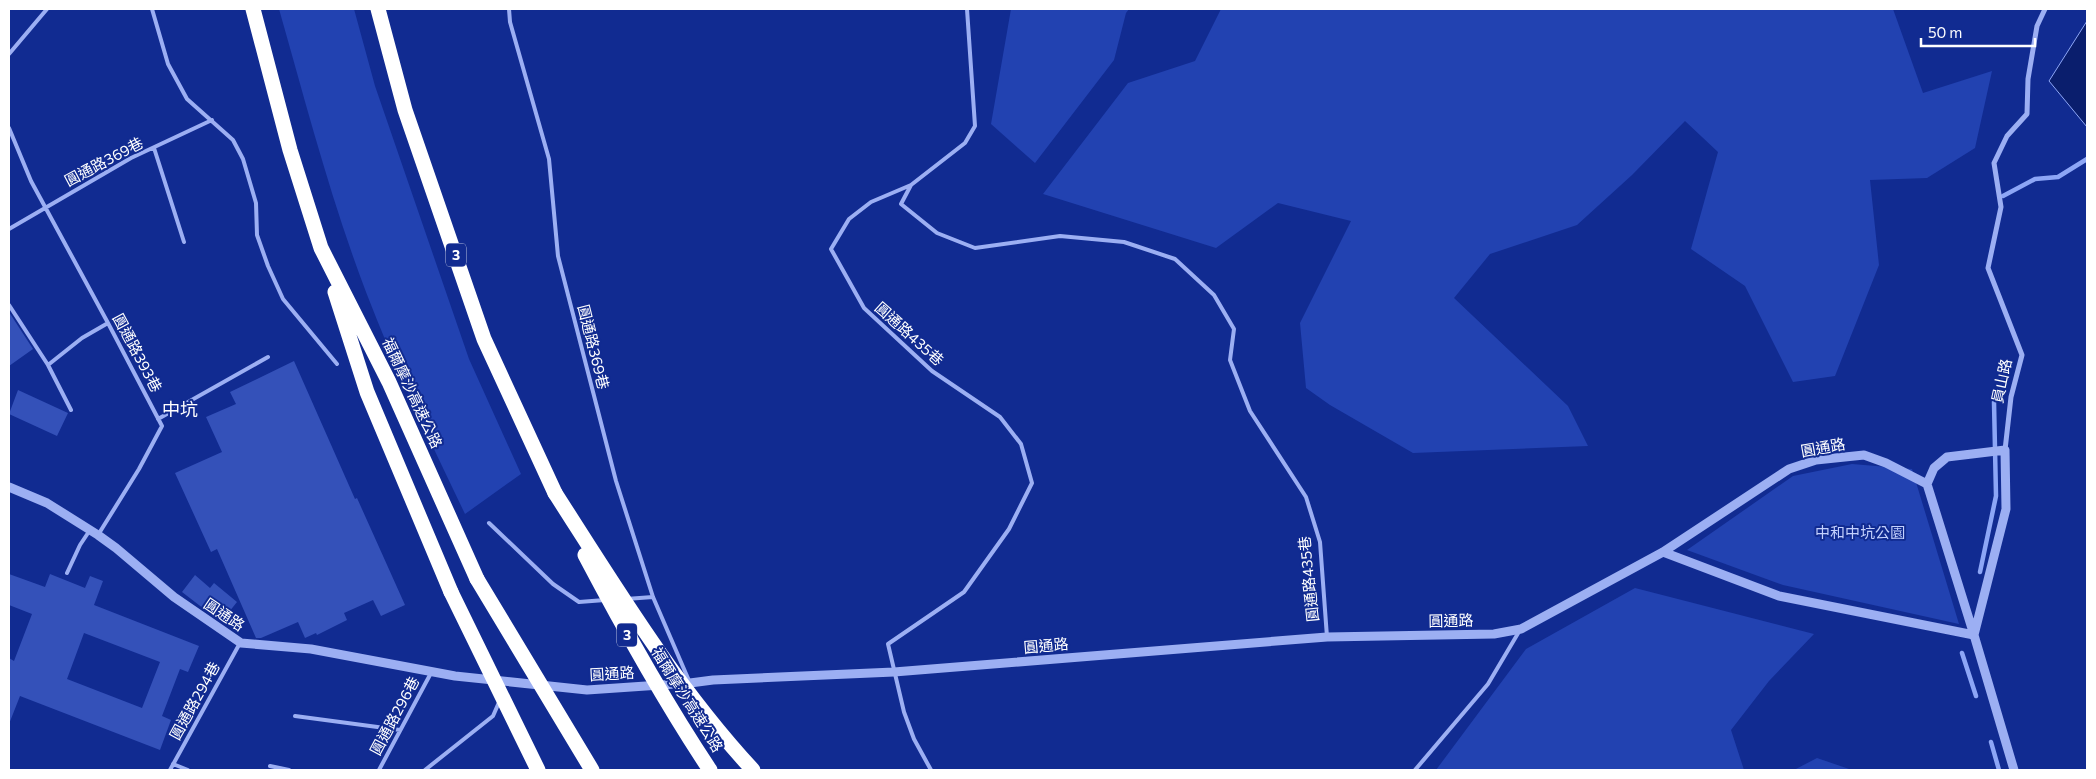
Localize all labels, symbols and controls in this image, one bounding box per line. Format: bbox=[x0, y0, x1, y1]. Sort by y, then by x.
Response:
scale bar bbox=[1921, 15, 2035, 47]
text: 50 m bbox=[1928, 23, 1962, 41]
street label: 圓通路369巷 bbox=[61, 133, 146, 189]
road number: 3 bbox=[446, 244, 466, 266]
street label: 圓通路435巷 bbox=[872, 298, 948, 369]
street label: 圓通路369巷 bbox=[575, 303, 613, 391]
street label: 圓通路393巷 bbox=[110, 310, 166, 395]
street label: 福爾摩沙高速公路 bbox=[379, 334, 446, 451]
street label: 員山路 bbox=[1988, 357, 2015, 405]
district label: 中坑 bbox=[162, 398, 198, 420]
street label: 圓通路 bbox=[1799, 434, 1847, 460]
park label: 中和中坑公園 bbox=[1815, 523, 1905, 541]
street label: 圓通路435巷 bbox=[1295, 535, 1321, 623]
street label: 圓通路 bbox=[201, 594, 248, 634]
street label: 圓通路 bbox=[1428, 611, 1474, 629]
road number: 3 bbox=[617, 624, 637, 646]
street label: 圓通路 bbox=[1023, 634, 1069, 656]
street label: 福爾摩沙高速公路 bbox=[648, 644, 727, 755]
street label: 圓通路294巷 bbox=[165, 658, 223, 743]
street label: 圓通路 bbox=[589, 663, 635, 683]
street label: 圓通路296巷 bbox=[366, 673, 422, 758]

